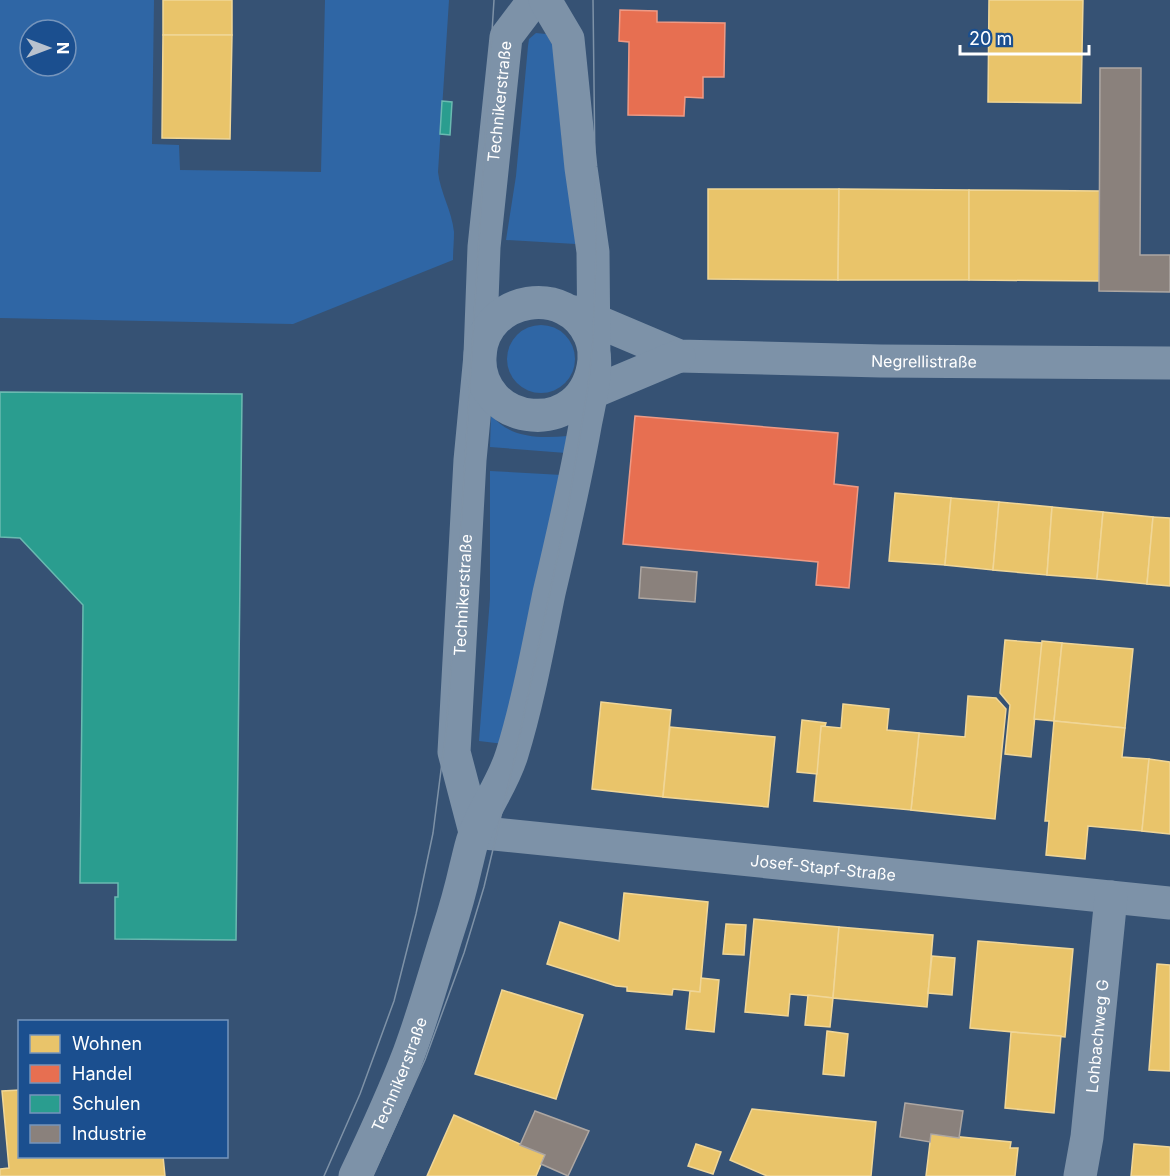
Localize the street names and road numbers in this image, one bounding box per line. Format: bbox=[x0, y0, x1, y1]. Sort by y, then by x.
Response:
street label: Technikerstraße bbox=[483, 40, 516, 163]
street label: Negrellistraße bbox=[871, 351, 977, 372]
street label: Technikerstraße bbox=[449, 533, 476, 656]
street label: Josef-Stapf-Straße bbox=[749, 850, 897, 885]
street label: Lohbachweg G bbox=[1081, 978, 1113, 1094]
street label: Technikerstraße bbox=[367, 1014, 431, 1135]

